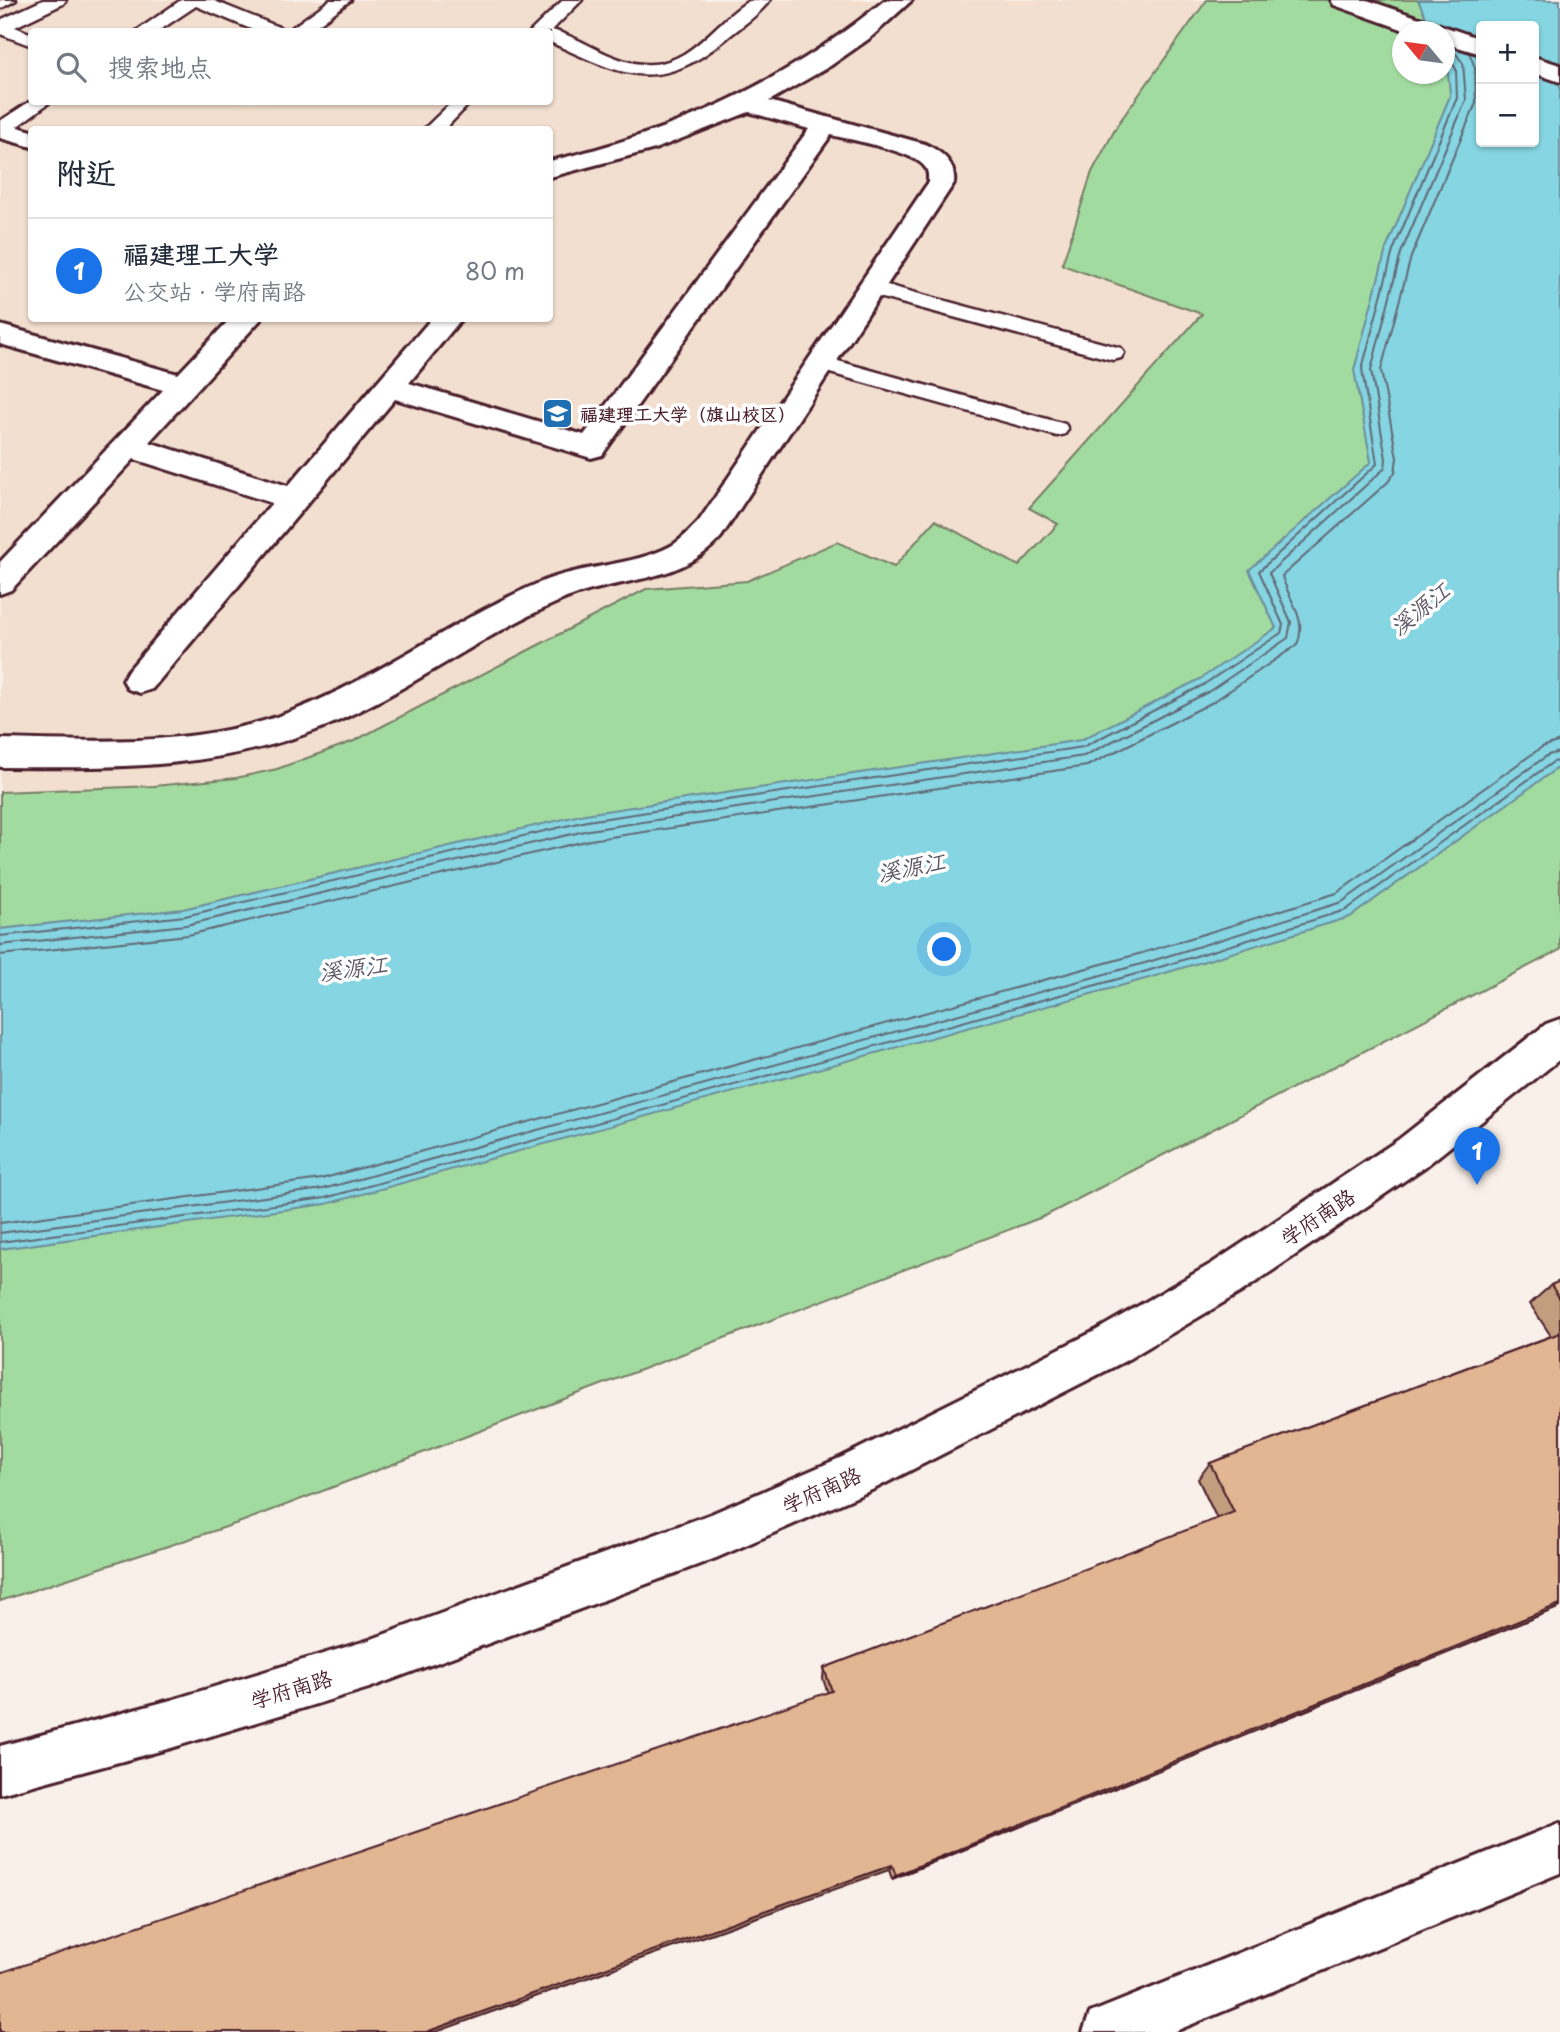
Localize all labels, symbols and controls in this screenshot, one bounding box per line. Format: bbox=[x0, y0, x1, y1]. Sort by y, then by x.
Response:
north arrow bbox=[1392, 21, 1455, 84]
map controls bbox=[1476, 21, 1539, 147]
button: + bbox=[1476, 21, 1539, 84]
search box bbox=[28, 28, 553, 105]
text: 搜索地点 bbox=[108, 47, 212, 86]
icon: search bbox=[52, 48, 90, 86]
button: − bbox=[1476, 84, 1539, 147]
text: 附近 bbox=[56, 149, 116, 194]
text: 福建理工大学 bbox=[123, 234, 279, 273]
text: 1 bbox=[74, 253, 85, 288]
text: 80 m bbox=[465, 253, 525, 288]
text: 公交站 · 学府南路 bbox=[123, 273, 306, 308]
school or university icon: 福建理工大学（旗山校区） bbox=[540, 396, 574, 430]
place label: 福建理工大学（旗山校区） bbox=[580, 400, 796, 427]
water label: 溪源江 bbox=[1381, 572, 1458, 643]
water label: 溪源江 bbox=[874, 842, 949, 890]
your location bbox=[927, 932, 961, 966]
water label: 溪源江 bbox=[317, 945, 390, 989]
pin: 1 bbox=[1454, 1127, 1500, 1185]
street label: 学府南路 bbox=[1273, 1179, 1361, 1253]
street label: 学府南路 bbox=[776, 1457, 866, 1521]
street label: 学府南路 bbox=[246, 1660, 336, 1716]

